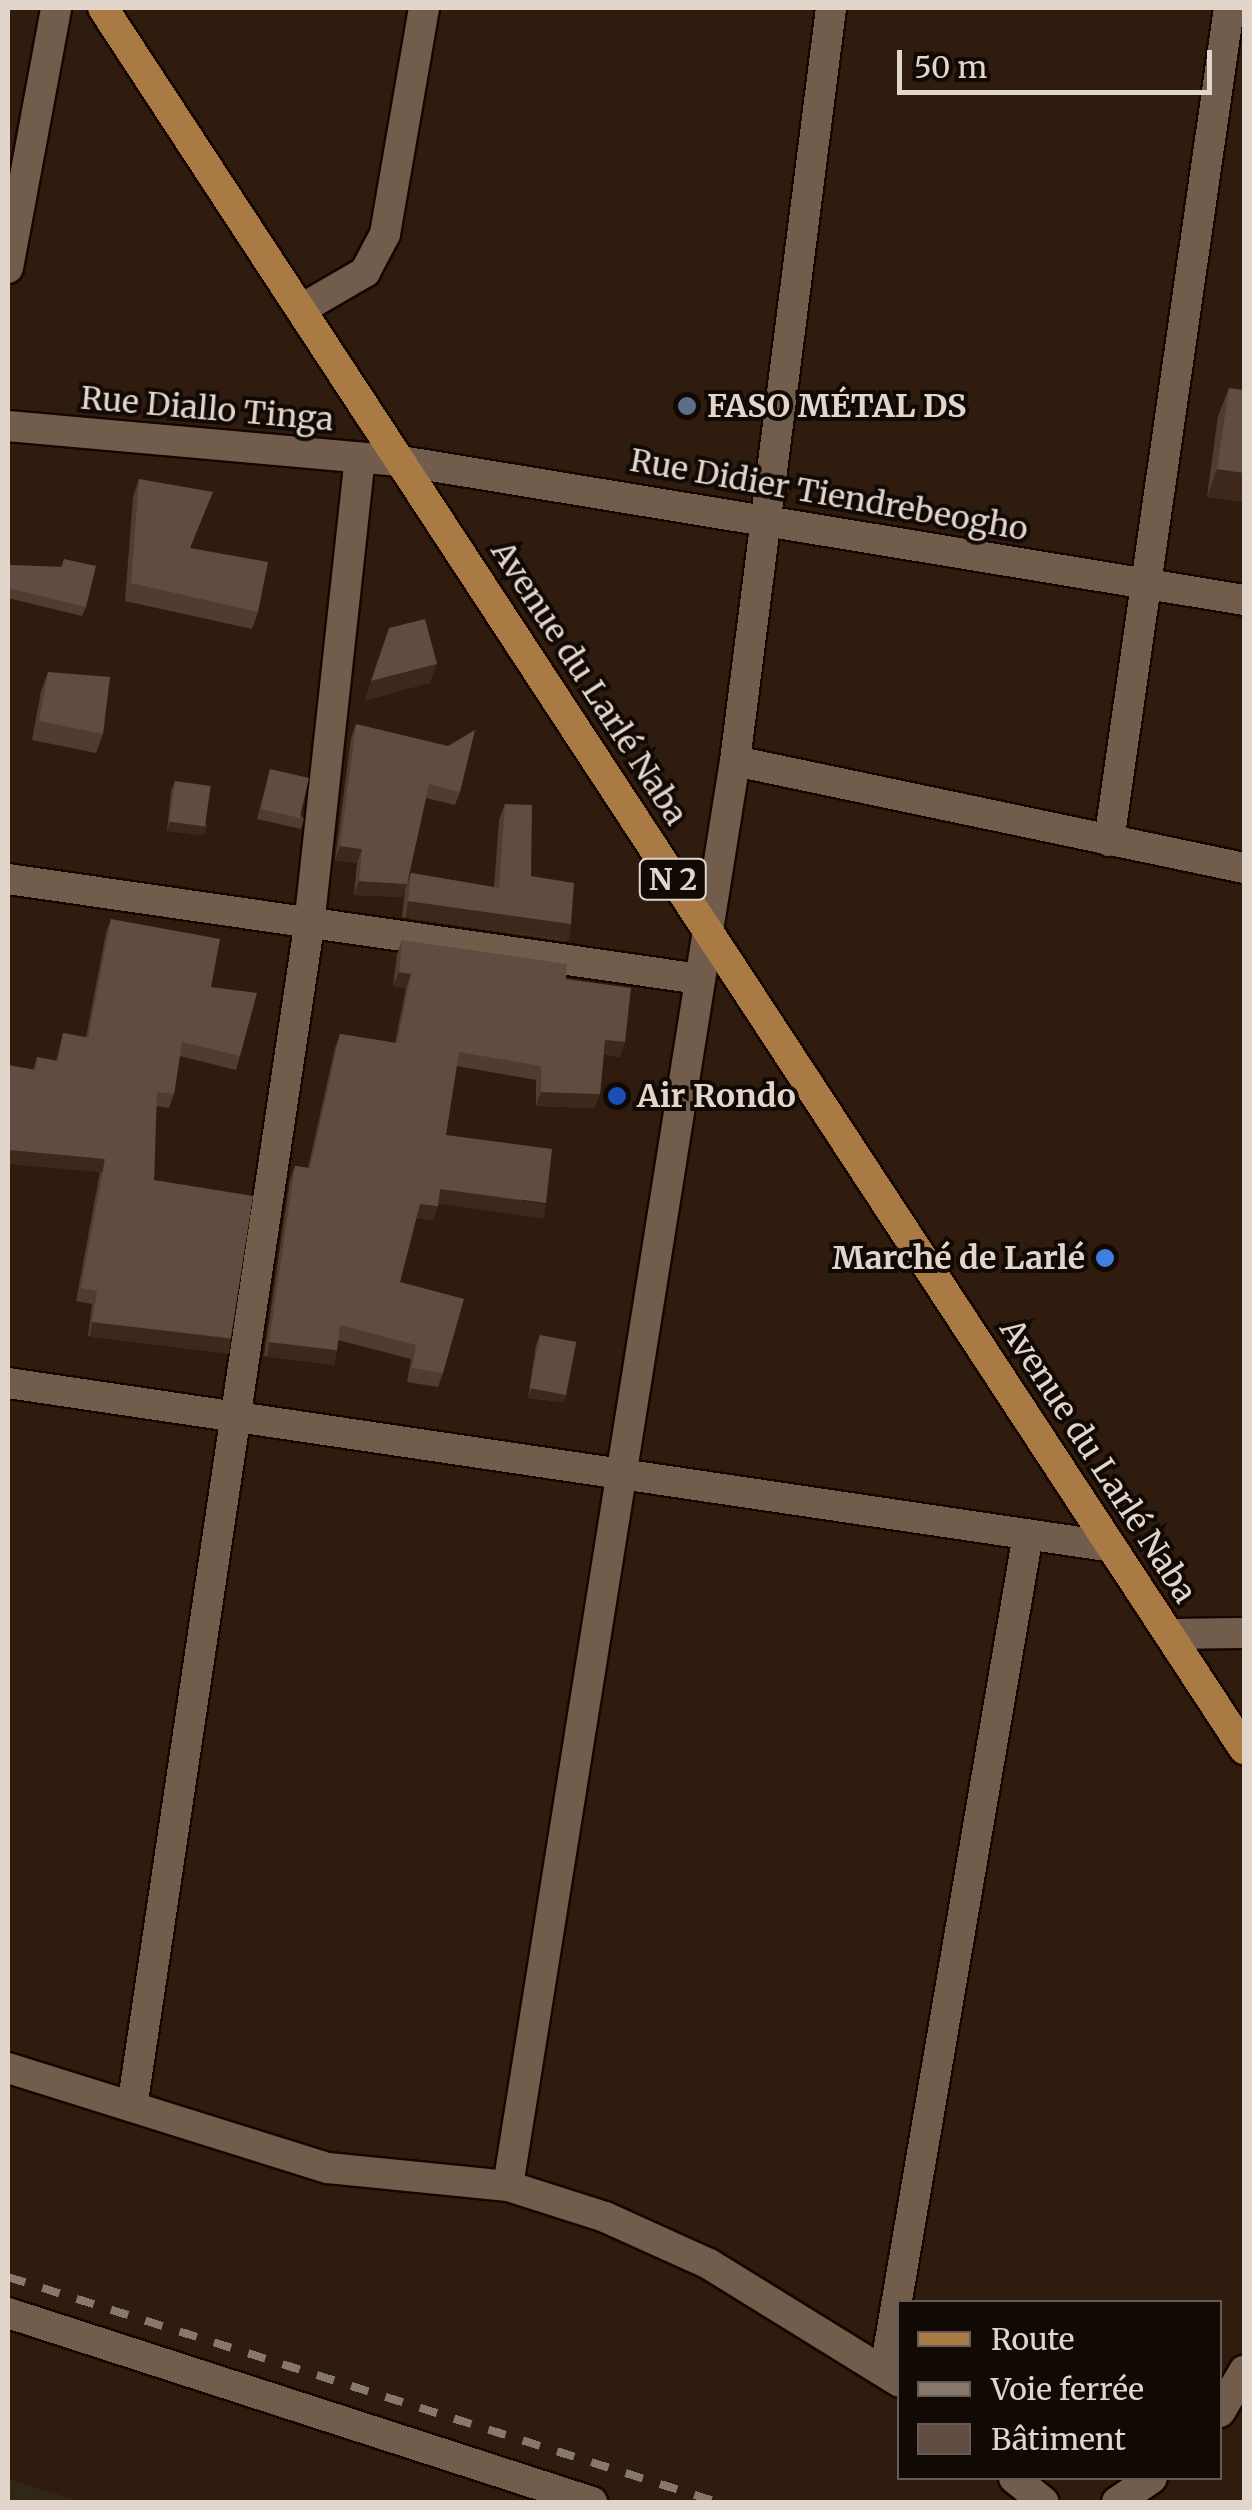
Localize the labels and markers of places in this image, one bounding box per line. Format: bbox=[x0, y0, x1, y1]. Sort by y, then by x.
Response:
place label: FASO MÉTAL DS bbox=[707, 387, 966, 425]
marker: FASO MÉTAL DS bbox=[676, 395, 698, 417]
place label: Air Rondo bbox=[637, 1077, 796, 1115]
marker: Air Rondo bbox=[606, 1085, 628, 1107]
place label: Marché de Larlé bbox=[832, 1239, 1085, 1277]
marker: Marché de Larlé bbox=[1094, 1247, 1116, 1269]

